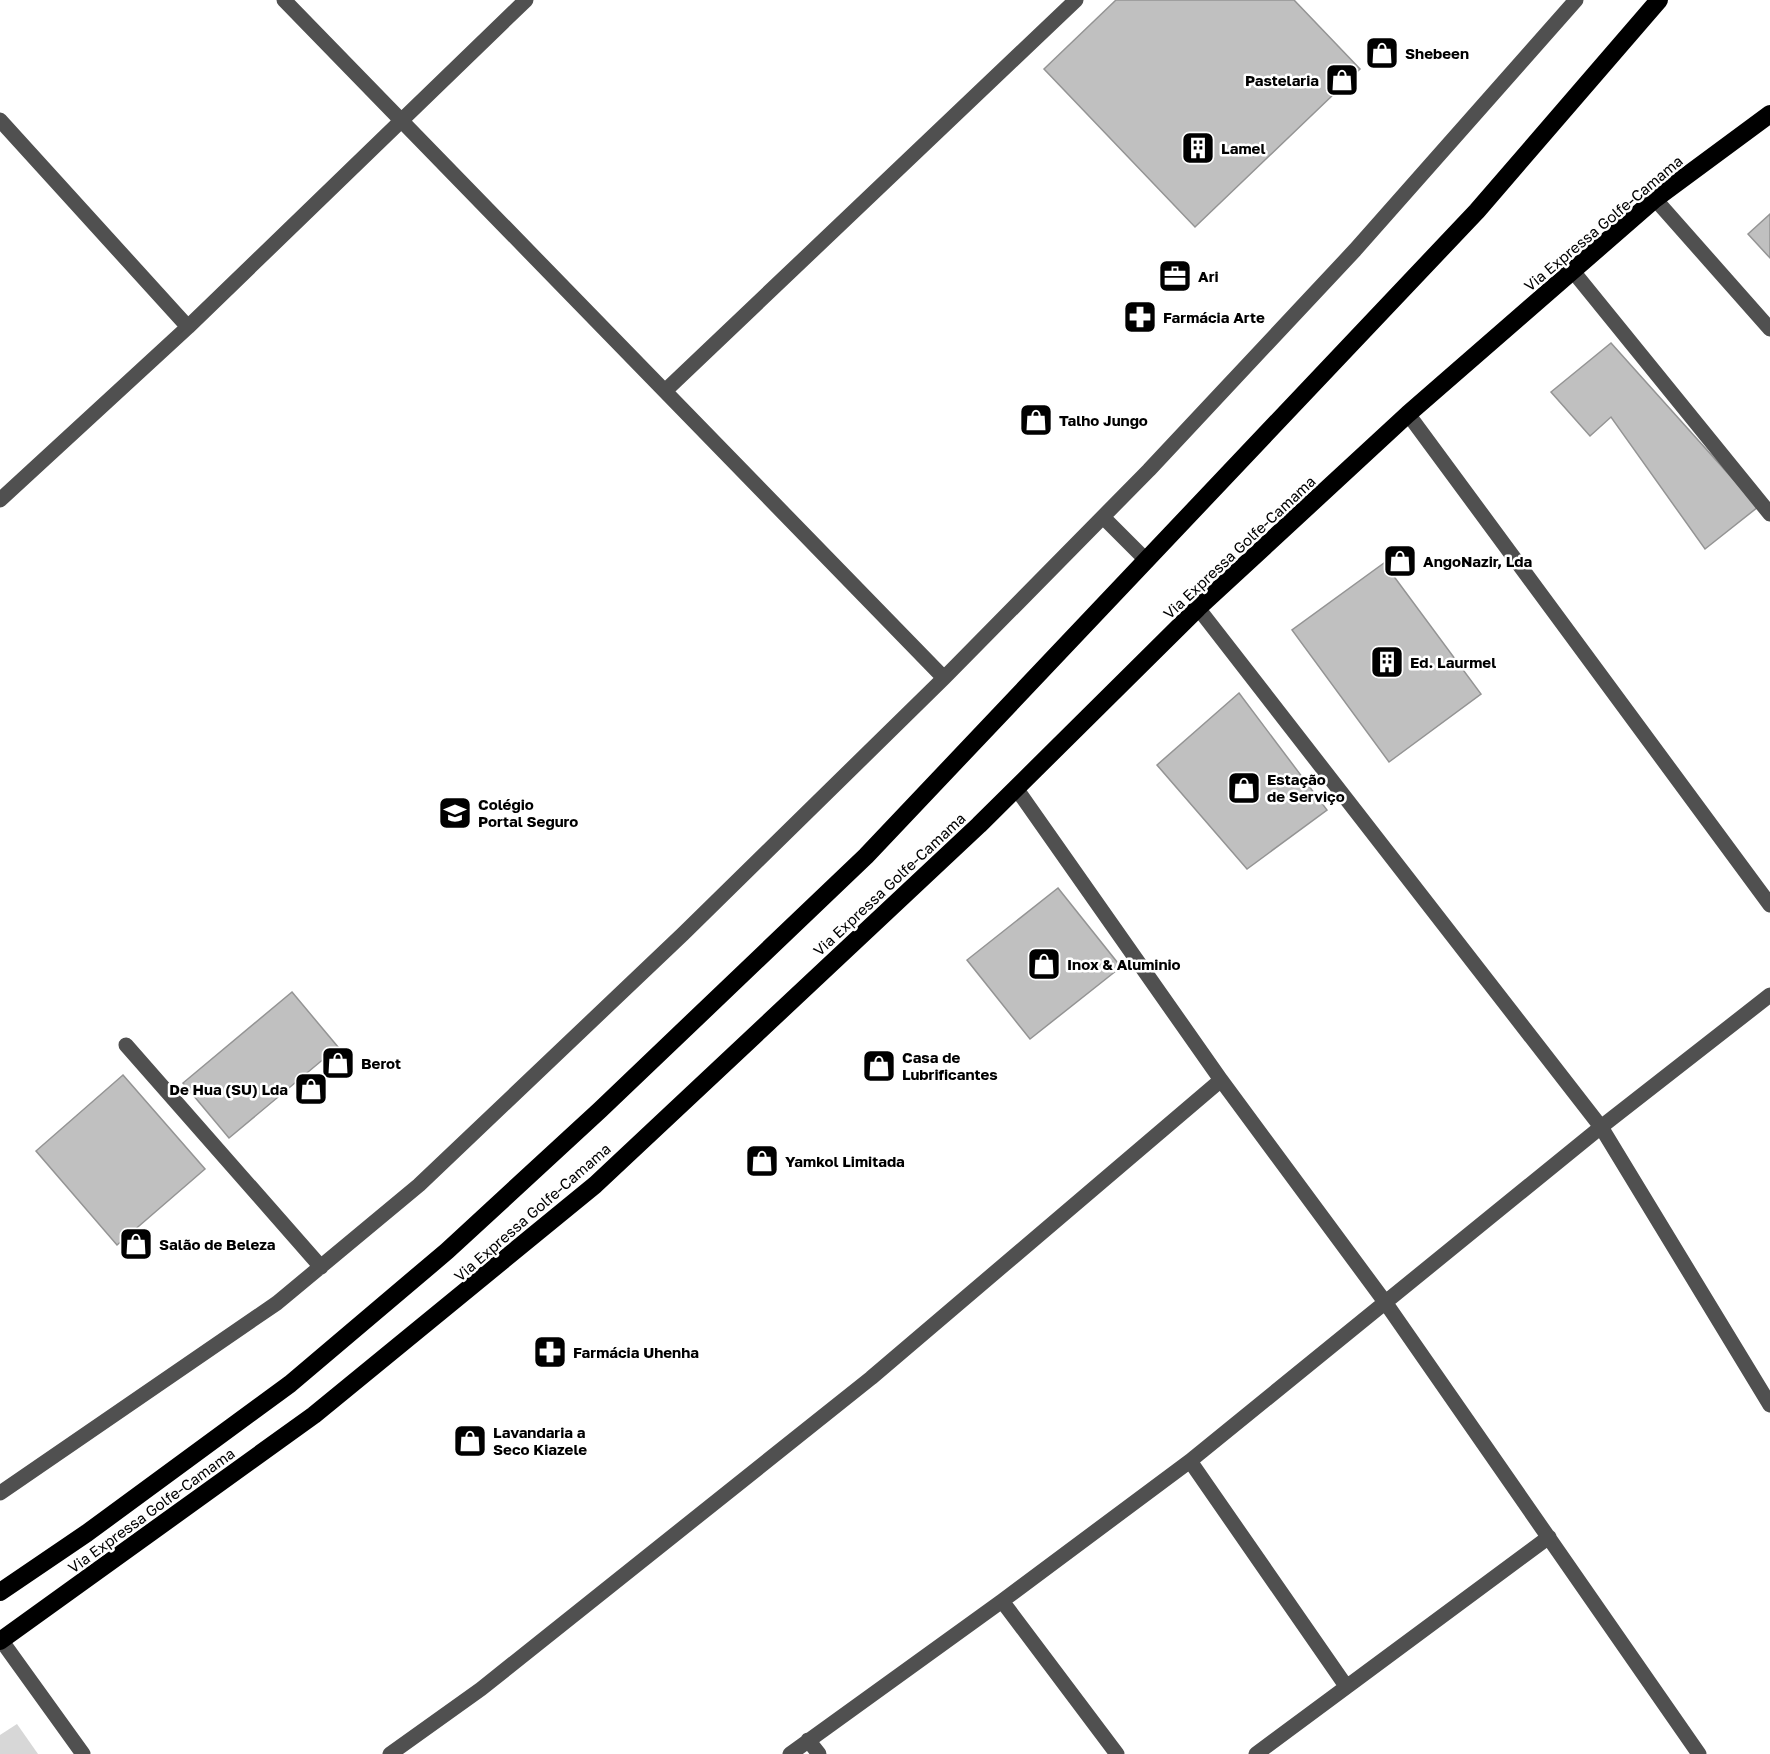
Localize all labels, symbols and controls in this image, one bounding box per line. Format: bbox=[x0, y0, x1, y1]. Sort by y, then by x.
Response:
shop icon: Shebeen bbox=[1364, 35, 1400, 71]
place label: Shebeen bbox=[1405, 44, 1469, 62]
shop icon: Pastelaria bbox=[1324, 62, 1360, 98]
place label: Pastelaria bbox=[1245, 71, 1319, 89]
building icon: Lamel bbox=[1180, 130, 1216, 166]
place label: Lamel bbox=[1221, 139, 1265, 157]
street label: Via Expressa Golfe-Camama bbox=[1520, 151, 1686, 295]
office icon: Ari bbox=[1157, 258, 1193, 294]
place label: Ari bbox=[1198, 267, 1219, 285]
pharmacy icon: Farmácia Arte bbox=[1122, 299, 1158, 335]
place label: Farmácia Arte bbox=[1163, 308, 1265, 326]
shop icon: Talho Jungo bbox=[1018, 402, 1054, 438]
place label: Talho Jungo bbox=[1059, 411, 1148, 429]
street label: Via Expressa Golfe-Camama bbox=[1159, 472, 1319, 622]
shop icon: AngoNazir, Lda bbox=[1382, 543, 1418, 579]
place label: AngoNazir, Lda bbox=[1423, 552, 1532, 570]
building icon: Ed. Laurmel bbox=[1369, 644, 1405, 680]
place label: Ed. Laurmel bbox=[1410, 653, 1496, 671]
shop icon: Estação de Serviço bbox=[1226, 770, 1262, 806]
place label: Estação de Serviço bbox=[1267, 770, 1345, 805]
school or university icon: Colégio Portal Seguro bbox=[437, 795, 473, 831]
place label: Colégio Portal Seguro bbox=[478, 795, 578, 830]
street label: Via Expressa Golfe-Camama bbox=[809, 809, 969, 959]
shop icon: Inox & Aluminio bbox=[1026, 946, 1062, 982]
place label: Inox & Aluminio bbox=[1067, 955, 1181, 973]
shop icon: Berot bbox=[320, 1045, 356, 1081]
shop icon: Casa de Lubrificantes bbox=[861, 1048, 897, 1084]
place label: Casa de Lubrificantes bbox=[902, 1048, 998, 1083]
place label: Berot bbox=[361, 1054, 401, 1072]
shop icon: De Hua (SU) Lda bbox=[293, 1071, 329, 1107]
place label: De Hua (SU) Lda bbox=[169, 1080, 288, 1098]
street label: Via Expressa Golfe-Camama bbox=[450, 1139, 614, 1285]
shop icon: Yamkol Limitada bbox=[744, 1143, 780, 1179]
place label: Yamkol Limitada bbox=[785, 1152, 905, 1170]
shop icon: Salão de Beleza bbox=[118, 1226, 154, 1262]
place label: Salão de Beleza bbox=[159, 1235, 276, 1253]
pharmacy icon: Farmácia Uhenha bbox=[532, 1334, 568, 1370]
place label: Farmácia Uhenha bbox=[573, 1343, 699, 1361]
shop icon: Lavandaria a Seco Kiazele bbox=[452, 1423, 488, 1459]
place label: Lavandaria a Seco Kiazele bbox=[493, 1423, 587, 1458]
street label: Via Expressa Golfe-Camama bbox=[64, 1444, 238, 1576]

